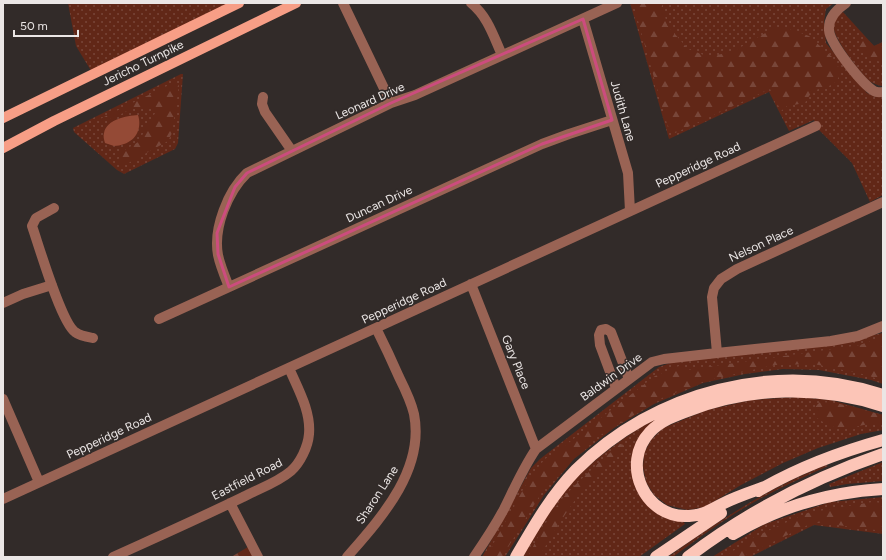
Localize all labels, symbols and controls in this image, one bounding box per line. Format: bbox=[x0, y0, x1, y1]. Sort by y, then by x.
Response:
scale bar bbox=[14, 12, 78, 38]
text: 50 m bbox=[20, 19, 48, 33]
street label: Jericho Turnpike bbox=[100, 37, 186, 89]
street label: Leonard Drive bbox=[333, 79, 407, 123]
street label: Judith Lane bbox=[608, 79, 638, 143]
street label: Pepperidge Road bbox=[653, 139, 743, 191]
street label: Duncan Drive bbox=[344, 182, 415, 225]
street label: Nelson Place bbox=[727, 223, 796, 265]
street label: Pepperidge Road bbox=[359, 275, 449, 327]
street label: Gary Place bbox=[499, 333, 533, 392]
street label: Baldwin Drive bbox=[577, 350, 645, 404]
street label: Pepperidge Road bbox=[64, 410, 154, 462]
street label: Eastfield Road bbox=[209, 455, 285, 503]
street label: Sharon Lane bbox=[353, 463, 401, 527]

